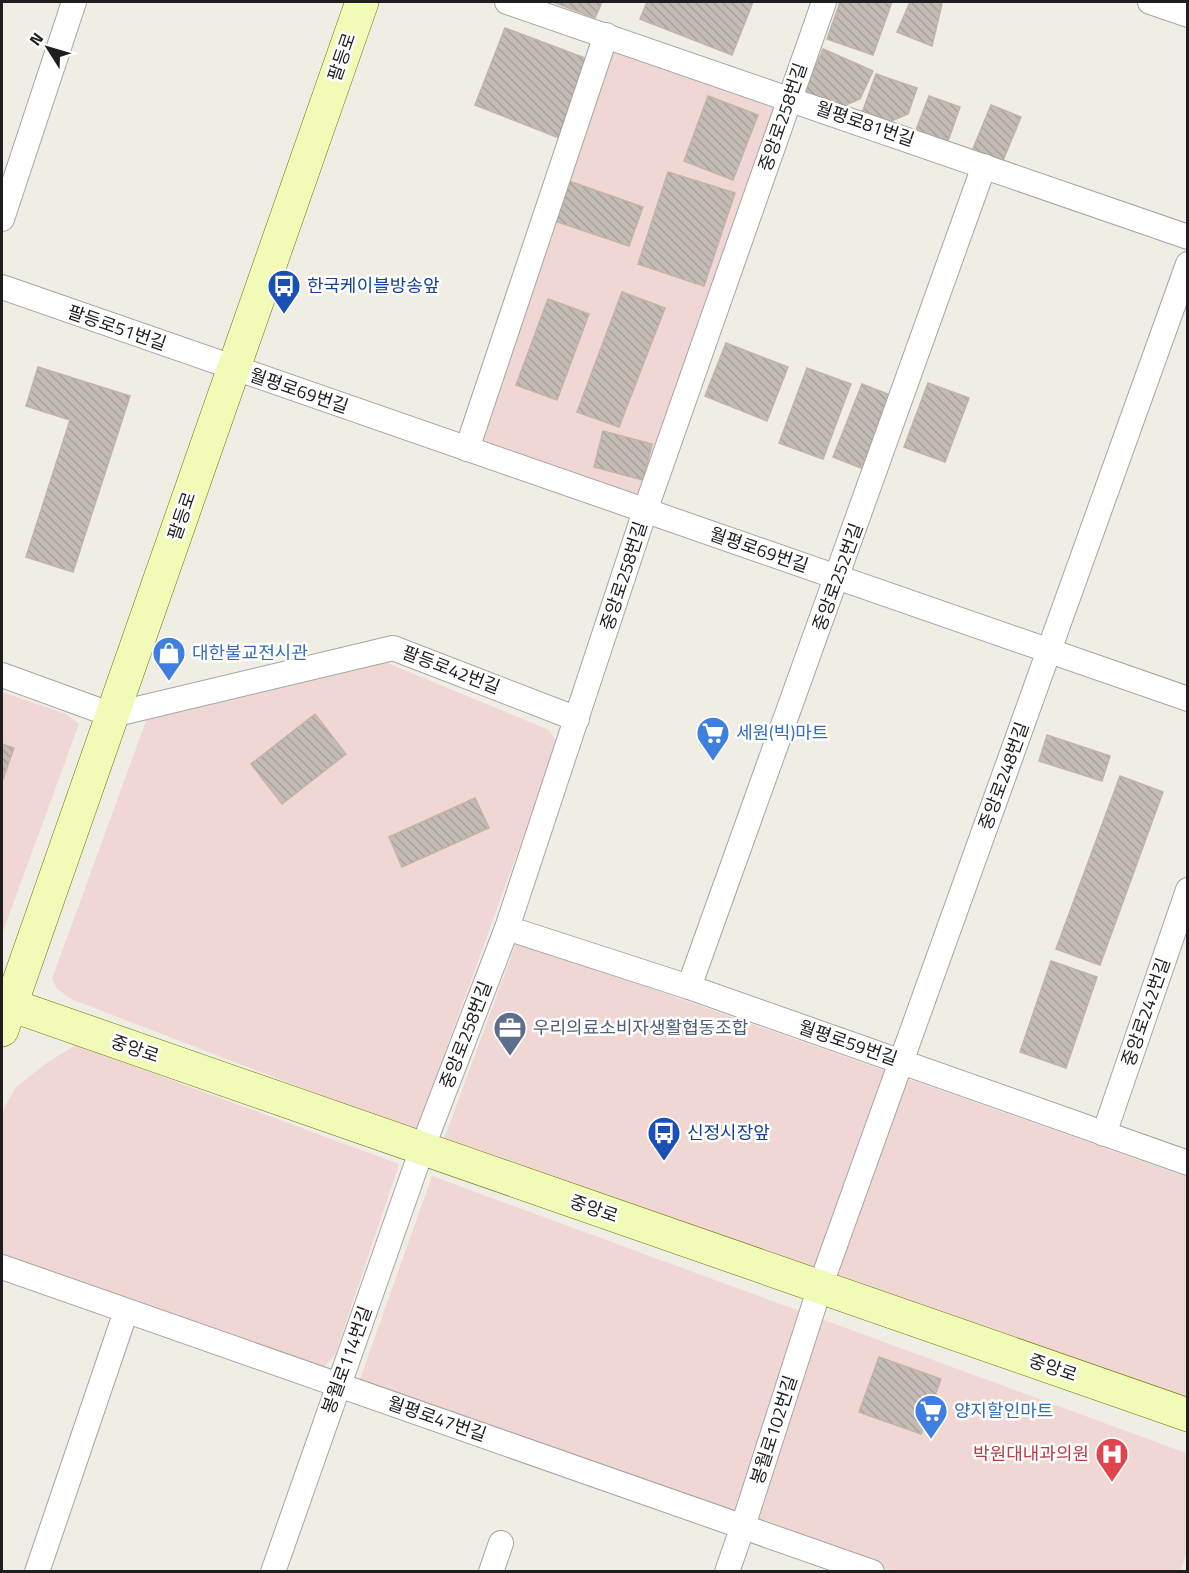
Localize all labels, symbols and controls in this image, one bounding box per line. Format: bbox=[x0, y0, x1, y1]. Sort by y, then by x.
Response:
north arrow bbox=[18, 18, 78, 78]
text: N bbox=[23, 27, 49, 51]
street label: 팔등로 bbox=[321, 29, 362, 85]
street label: 중앙로258번길 bbox=[751, 59, 814, 175]
street label: 월평로81번길 bbox=[812, 94, 918, 153]
bus stop icon: 한국케이블방송앞 bbox=[266, 268, 302, 315]
place label: 한국케이블방송앞 bbox=[307, 272, 439, 299]
street label: 팔등로51번길 bbox=[64, 298, 170, 357]
street label: 월평로69번길 bbox=[246, 361, 352, 420]
street label: 팔등로 bbox=[161, 488, 202, 544]
street label: 중앙로258번길 bbox=[593, 518, 654, 634]
street label: 중앙로252번길 bbox=[806, 519, 870, 635]
street label: 월평로69번길 bbox=[706, 520, 812, 579]
shop icon: 대한불교전시관 bbox=[151, 635, 187, 682]
street label: 팔등로42번길 bbox=[398, 638, 504, 701]
place label: 대한불교전시관 bbox=[192, 639, 308, 666]
supermarket icon: 세원(빅)마트 bbox=[695, 715, 731, 762]
street label: 중앙로248번길 bbox=[972, 718, 1036, 834]
place label: 세원(빅)마트 bbox=[736, 719, 828, 746]
street label: 중앙로242번길 bbox=[1114, 954, 1177, 1070]
street label: 중앙로258번길 bbox=[433, 977, 498, 1092]
office icon: 우리의료소비자생활협동조합 bbox=[492, 1010, 528, 1057]
street label: 월평로59번길 bbox=[795, 1013, 901, 1072]
place label: 우리의료소비자생활협동조합 bbox=[533, 1014, 748, 1041]
street label: 중앙로 bbox=[107, 1028, 163, 1069]
bus stop icon: 신정시장앞 bbox=[646, 1115, 682, 1162]
place label: 신정시장앞 bbox=[687, 1119, 770, 1146]
street label: 중앙로 bbox=[566, 1188, 622, 1229]
street label: 봉월로114번길 bbox=[315, 1302, 379, 1418]
street label: 중앙로 bbox=[1025, 1347, 1081, 1388]
street label: 봉월로102번길 bbox=[743, 1372, 804, 1488]
street label: 월평로47번길 bbox=[384, 1389, 490, 1448]
supermarket icon: 양지할인마트 bbox=[913, 1393, 949, 1440]
place label: 양지할인마트 bbox=[954, 1397, 1053, 1424]
hospital icon: 박원대내과의원 bbox=[1094, 1436, 1130, 1483]
place label: 박원대내과의원 bbox=[973, 1440, 1089, 1467]

